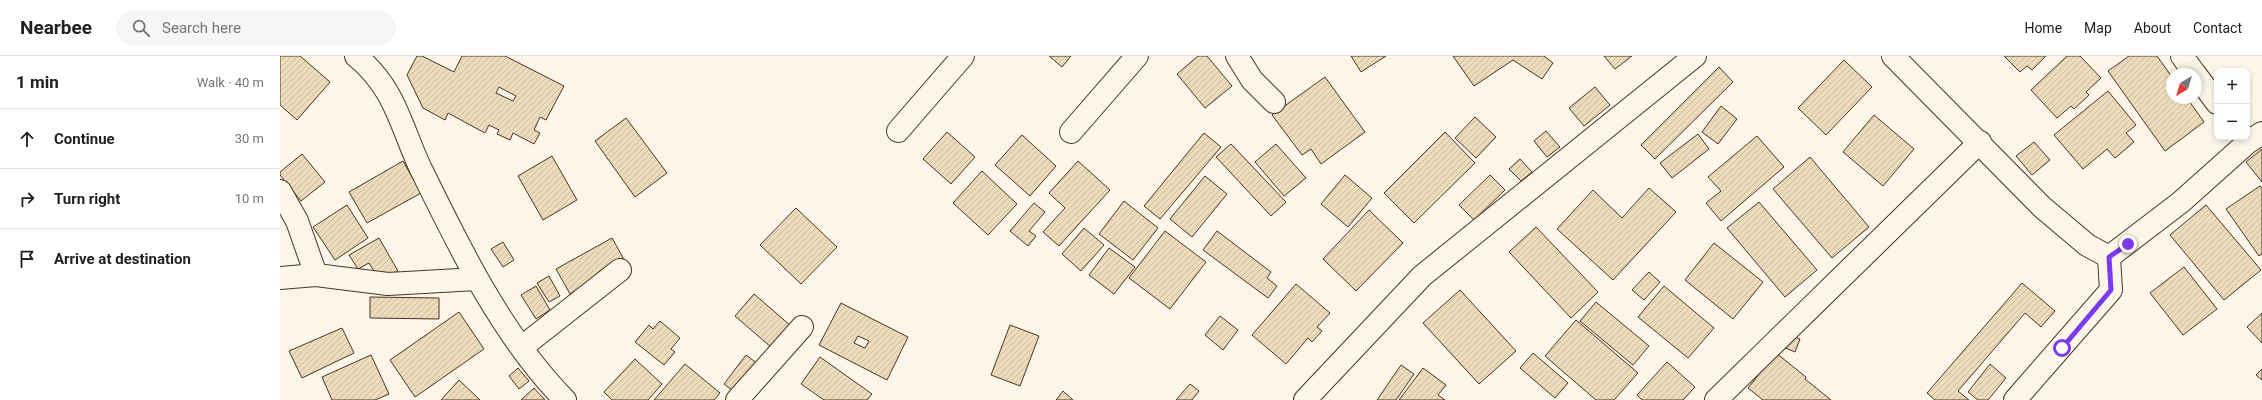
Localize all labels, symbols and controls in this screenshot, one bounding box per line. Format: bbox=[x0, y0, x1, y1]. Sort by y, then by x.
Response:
search box bbox=[116, 10, 396, 46]
text: Nearbee bbox=[20, 16, 92, 39]
icon: search bbox=[130, 17, 152, 39]
text: Search here bbox=[162, 19, 241, 37]
text: Home bbox=[2024, 20, 2062, 36]
text: Map bbox=[2084, 20, 2112, 36]
text: About bbox=[2134, 20, 2171, 36]
text: Contact bbox=[2193, 20, 2242, 36]
north arrow bbox=[2166, 68, 2202, 104]
map controls bbox=[2214, 68, 2250, 140]
button: + bbox=[2214, 68, 2250, 104]
text: 1 min bbox=[16, 72, 59, 92]
text: Walk · 40 m bbox=[197, 75, 264, 90]
button: − bbox=[2214, 104, 2250, 140]
icon: ahead bbox=[16, 128, 38, 150]
text: Continue bbox=[54, 130, 115, 148]
text: 30 m bbox=[235, 131, 264, 146]
icon: right bbox=[16, 188, 38, 210]
text: Turn right bbox=[54, 190, 120, 208]
text: 10 m bbox=[235, 191, 264, 206]
route end bbox=[2119, 235, 2137, 253]
icon: arrive bbox=[16, 248, 38, 270]
text: Arrive at destination bbox=[54, 250, 191, 268]
route start bbox=[2053, 339, 2071, 357]

